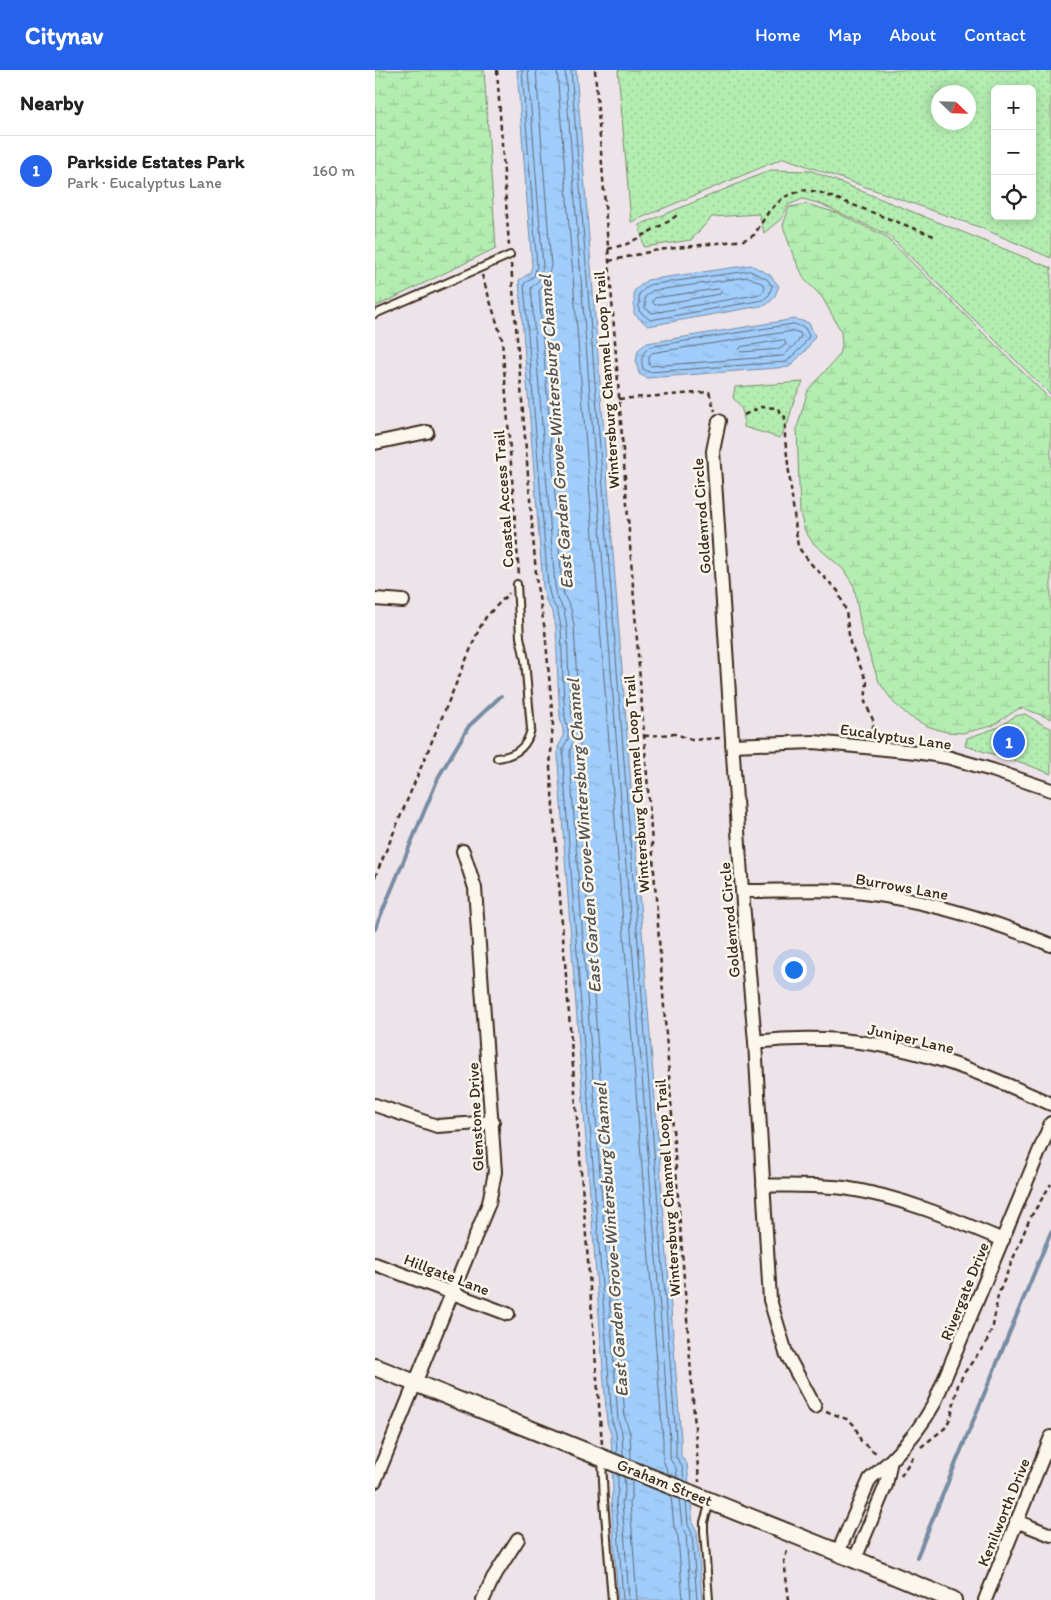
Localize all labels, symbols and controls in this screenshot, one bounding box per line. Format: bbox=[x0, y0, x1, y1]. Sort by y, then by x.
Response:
text: Citynav bbox=[25, 21, 103, 50]
text: Home bbox=[755, 24, 801, 46]
text: Map bbox=[829, 24, 862, 46]
text: About bbox=[890, 24, 936, 46]
text: Contact bbox=[964, 24, 1026, 46]
north arrow bbox=[931, 85, 976, 130]
map controls bbox=[991, 85, 1036, 220]
button: + bbox=[991, 85, 1036, 130]
text: Nearby bbox=[20, 90, 84, 115]
button: − bbox=[991, 130, 1036, 175]
text: Parkside Estates Park bbox=[67, 150, 245, 173]
text: 1 bbox=[32, 161, 40, 180]
text: 160 m bbox=[312, 161, 355, 180]
text: Park · Eucalyptus Lane bbox=[67, 173, 222, 192]
button: locate bbox=[991, 175, 1036, 220]
street label: Wintersburg Channel Loop Trail bbox=[589, 270, 624, 489]
water label: East Garden Grove-Wintersburg Channel bbox=[534, 272, 578, 590]
street label: Coastal Access Trail bbox=[489, 429, 518, 568]
street label: Goldenrod Circle bbox=[688, 457, 715, 574]
street label: Wintersburg Channel Loop Trail bbox=[619, 674, 654, 893]
water label: East Garden Grove-Wintersburg Channel bbox=[562, 676, 606, 994]
street label: Eucalyptus Lane bbox=[839, 719, 953, 754]
pin: 1 bbox=[993, 723, 1025, 761]
street label: Goldenrod Circle bbox=[715, 861, 744, 979]
street label: Burrows Lane bbox=[854, 869, 950, 904]
your location bbox=[781, 957, 807, 983]
street label: Juniper Lane bbox=[866, 1019, 956, 1058]
street label: Glenstone Drive bbox=[463, 1062, 488, 1172]
street label: Wintersburg Channel Loop Trail bbox=[650, 1078, 685, 1297]
water label: East Garden Grove-Wintersburg Channel bbox=[589, 1080, 633, 1398]
street label: Rivergate Drive bbox=[936, 1239, 993, 1343]
street label: Hillgate Lane bbox=[401, 1249, 492, 1299]
street label: Graham Street bbox=[614, 1455, 715, 1510]
street label: Kenilworth Drive bbox=[973, 1455, 1034, 1569]

